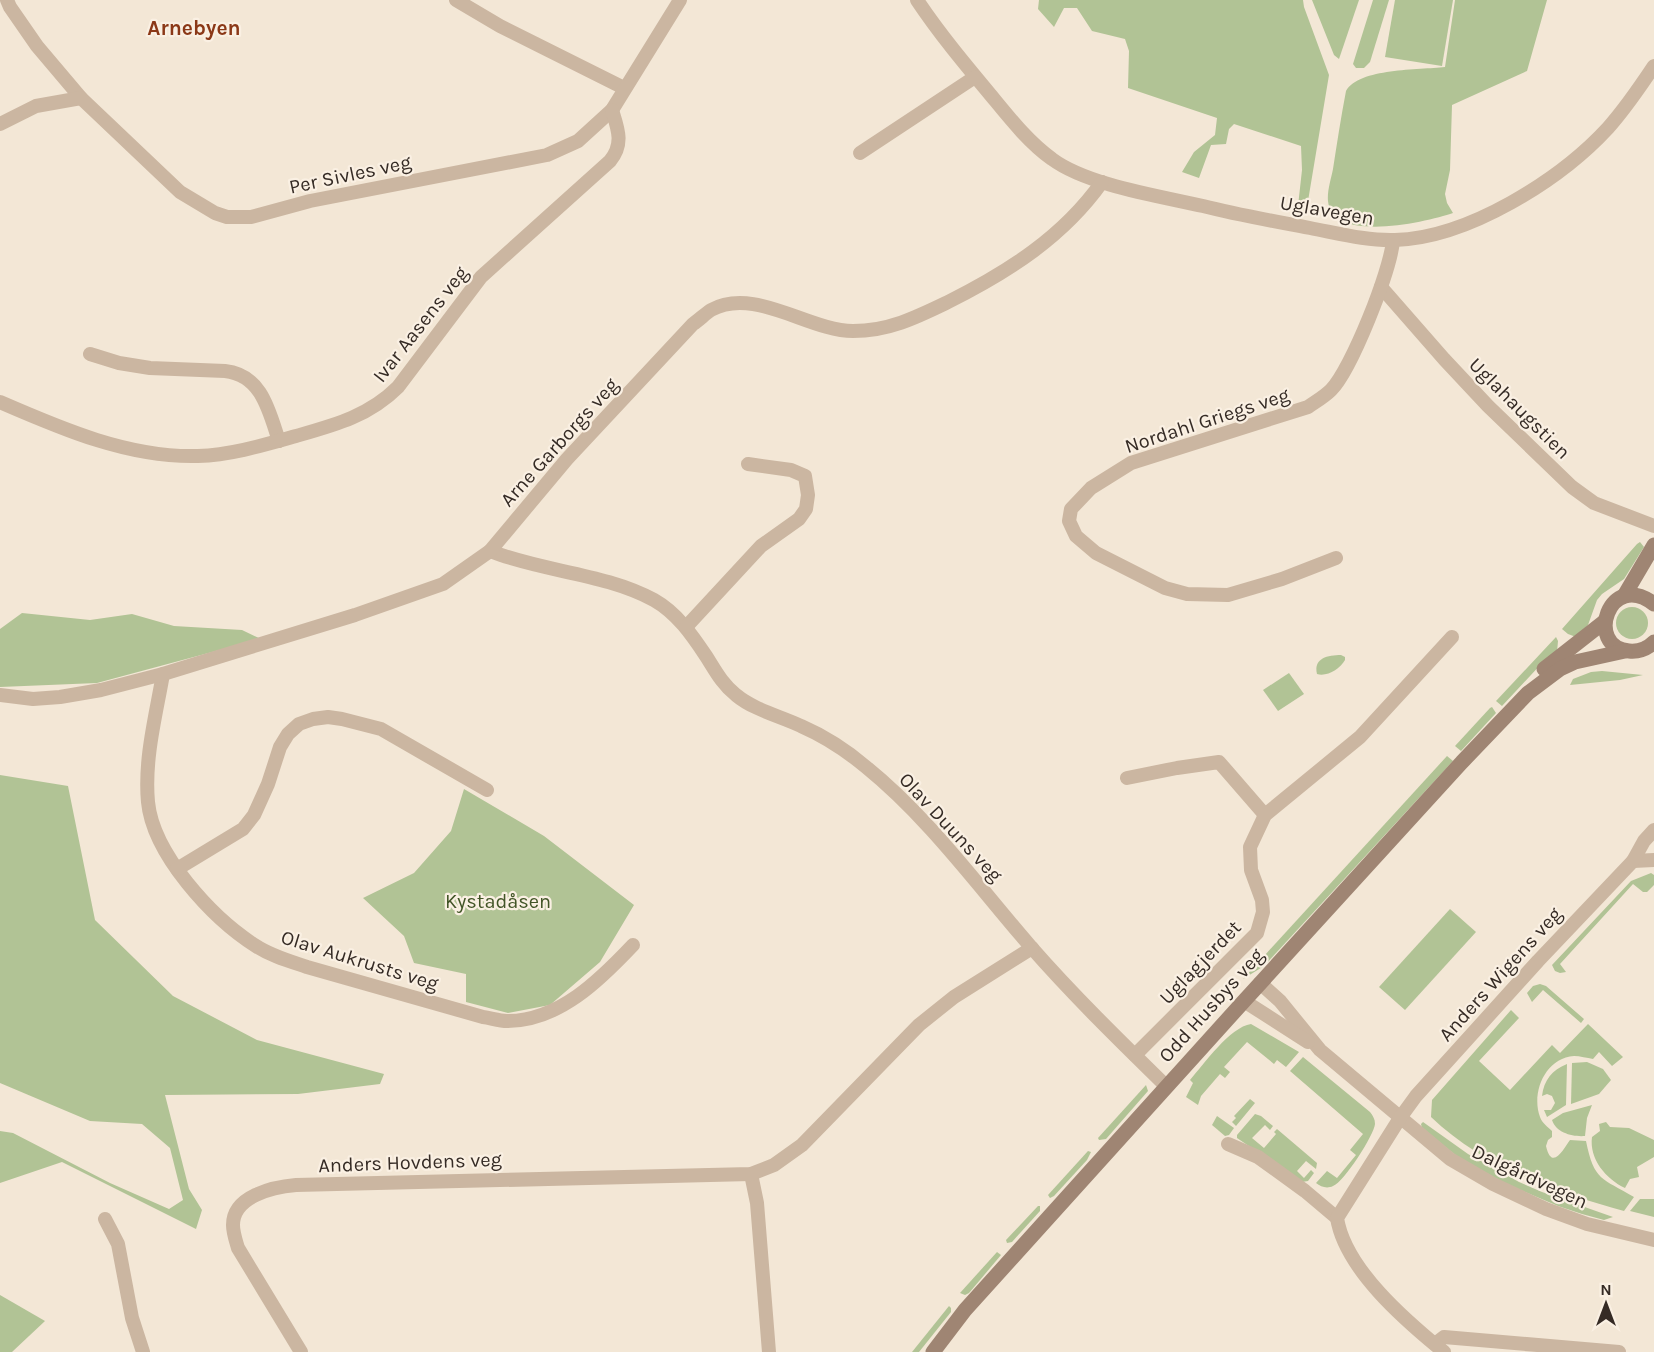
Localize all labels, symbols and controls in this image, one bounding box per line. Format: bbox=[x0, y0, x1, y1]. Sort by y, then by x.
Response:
district label: Arnebyen bbox=[147, 16, 241, 40]
street label: Per Sivles veg bbox=[287, 150, 413, 199]
street label: Uglavegen bbox=[1278, 191, 1376, 230]
street label: Ivar Aasens veg bbox=[368, 262, 473, 387]
street label: Uglahaugstien bbox=[1464, 353, 1575, 464]
street label: Arne Garborgs veg bbox=[496, 373, 623, 511]
street label: Nordahl Griegs veg bbox=[1122, 383, 1292, 458]
street label: Olav Duuns veg bbox=[894, 768, 1007, 887]
park label: Kystadåsen bbox=[445, 890, 551, 913]
street label: Anders Wigens veg bbox=[1434, 903, 1567, 1046]
street label: Uglagjerdet bbox=[1155, 915, 1246, 1009]
street label: Olav Aukrusts veg bbox=[278, 926, 441, 995]
street label: Odd Husbys veg bbox=[1154, 944, 1269, 1067]
street label: Dalgårdvegen bbox=[1468, 1140, 1591, 1213]
street label: Anders Hovdens veg bbox=[318, 1148, 502, 1177]
north arrow bbox=[1576, 1274, 1636, 1334]
text: N bbox=[1600, 1280, 1612, 1299]

